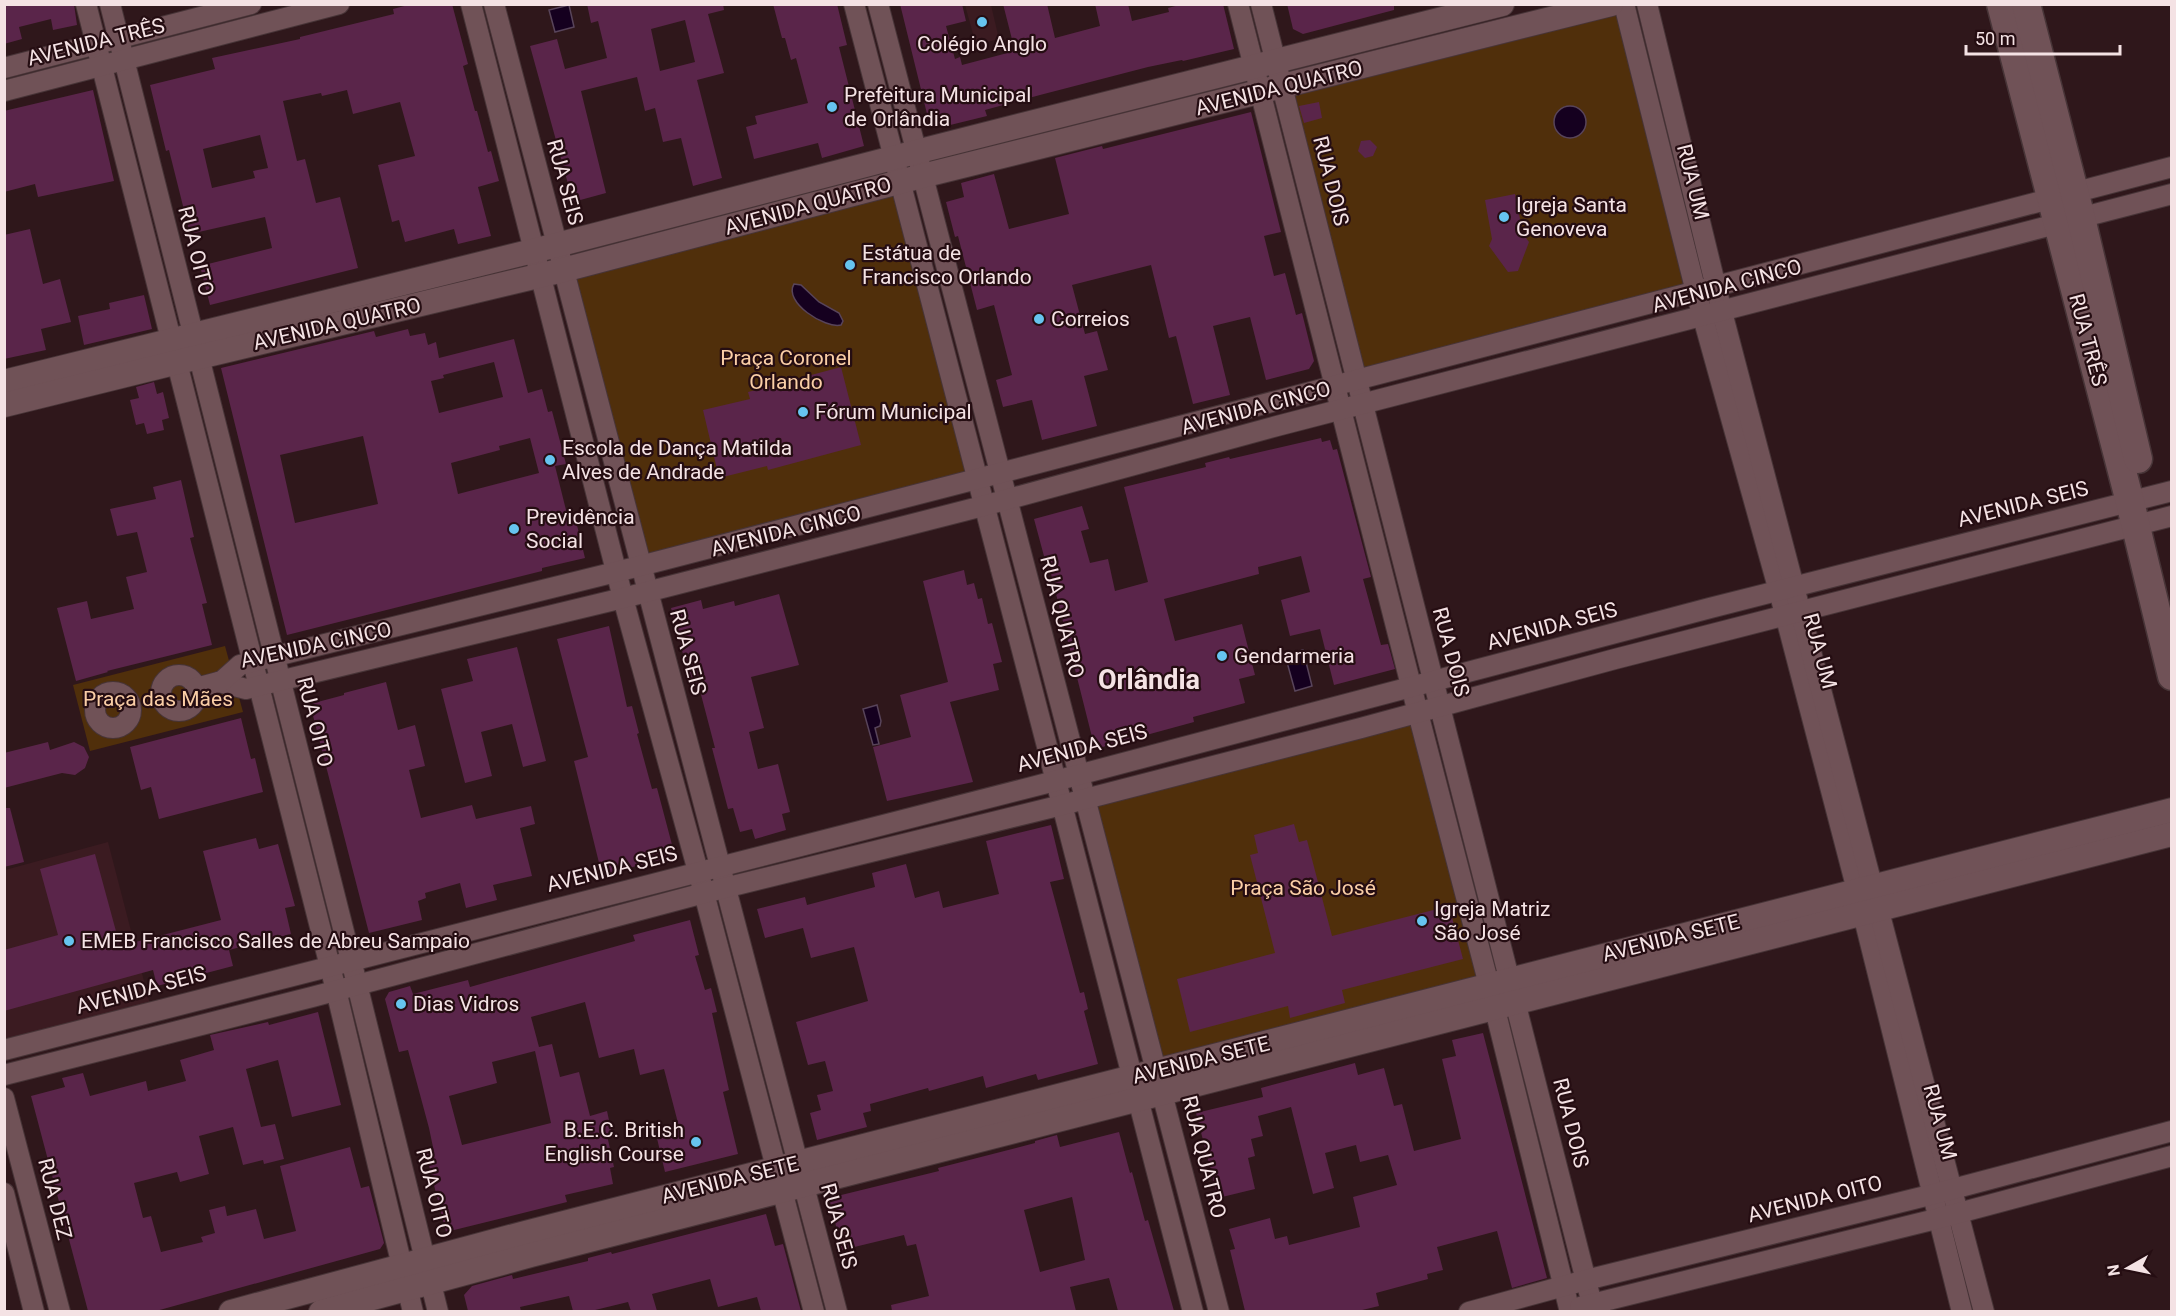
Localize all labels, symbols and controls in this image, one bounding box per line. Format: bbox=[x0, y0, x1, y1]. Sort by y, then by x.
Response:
street label: AVENIDA TRÊS bbox=[25, 13, 167, 71]
marker: Colégio Anglo bbox=[975, 15, 989, 29]
scale bar bbox=[1966, 18, 2120, 56]
text: 50 m bbox=[1975, 28, 2015, 49]
place label: Colégio Anglo bbox=[917, 32, 1047, 56]
street label: AVENIDA QUATRO bbox=[1193, 56, 1365, 120]
place label: Prefeitura Municipal de Orlândia bbox=[844, 83, 1031, 131]
marker: Prefeitura Municipal de Orlândia bbox=[825, 100, 839, 114]
street label: RUA DOIS bbox=[1308, 134, 1354, 228]
street label: RUA SEIS bbox=[542, 136, 588, 228]
street label: RUA UM bbox=[1672, 142, 1714, 222]
street label: AVENIDA QUATRO bbox=[722, 172, 894, 240]
place label: Igreja Santa Genoveva bbox=[1516, 193, 1627, 241]
street label: RUA OITO bbox=[173, 204, 219, 298]
marker: Igreja Santa Genoveva bbox=[1497, 210, 1511, 224]
place label: Estátua de Francisco Orlando bbox=[862, 241, 1032, 289]
street label: AVENIDA CINCO bbox=[1650, 255, 1804, 317]
marker: Estátua de Francisco Orlando bbox=[843, 258, 857, 272]
street label: RUA TRÊS bbox=[2064, 291, 2112, 389]
street label: AVENIDA QUATRO bbox=[251, 293, 423, 355]
place label: Correios bbox=[1051, 307, 1130, 331]
marker: Correios bbox=[1032, 312, 1046, 326]
park label: Praça Coronel Orlando bbox=[720, 346, 852, 394]
street label: AVENIDA CINCO bbox=[1179, 377, 1333, 439]
place label: Fórum Municipal bbox=[815, 400, 972, 424]
marker: Fórum Municipal bbox=[796, 405, 810, 419]
place label: Escola de Dança Matilda Alves de Andrade bbox=[562, 436, 792, 484]
marker: Escola de Dança Matilda Alves de Andrade bbox=[543, 453, 557, 467]
street label: AVENIDA SEIS bbox=[1955, 476, 2091, 532]
street label: AVENIDA CINCO bbox=[708, 501, 864, 561]
place label: Previdência Social bbox=[526, 505, 635, 553]
marker: Previdência Social bbox=[507, 522, 521, 536]
street label: RUA QUATRO bbox=[1035, 553, 1089, 681]
street label: AVENIDA SEIS bbox=[1484, 597, 1620, 655]
street label: RUA DOIS bbox=[1428, 605, 1474, 699]
street label: RUA SEIS bbox=[665, 606, 711, 698]
street label: RUA UM bbox=[1798, 611, 1842, 691]
street label: AVENIDA CINCO bbox=[238, 617, 394, 673]
place label: Gendarmeria bbox=[1234, 644, 1355, 668]
marker: Gendarmeria bbox=[1215, 649, 1229, 663]
district label: Orlândia bbox=[1098, 664, 1200, 696]
street label: RUA OITO bbox=[292, 675, 338, 769]
park label: Praça das Mães bbox=[83, 687, 233, 711]
street label: AVENIDA SEIS bbox=[1014, 719, 1150, 777]
street label: AVENIDA SEIS bbox=[544, 841, 680, 897]
park label: Praça São José bbox=[1230, 876, 1376, 900]
place label: Igreja Matriz São José bbox=[1434, 897, 1550, 945]
street label: AVENIDA SETE bbox=[1600, 909, 1742, 967]
marker: Igreja Matriz São José bbox=[1415, 914, 1429, 928]
place label: EMEB Francisco Salles de Abreu Sampaio bbox=[81, 929, 470, 953]
marker: EMEB Francisco Salles de Abreu Sampaio bbox=[62, 934, 76, 948]
street label: AVENIDA SEIS bbox=[73, 961, 209, 1019]
place label: Dias Vidros bbox=[413, 992, 519, 1016]
marker: Dias Vidros bbox=[394, 997, 408, 1011]
street label: AVENIDA SETE bbox=[1130, 1031, 1272, 1089]
street label: RUA DOIS bbox=[1548, 1076, 1594, 1170]
street label: RUA UM bbox=[1918, 1082, 1962, 1162]
street label: RUA QUATRO bbox=[1177, 1093, 1231, 1221]
place label: B.E.C. British English Course bbox=[545, 1118, 684, 1166]
marker: B.E.C. British English Course bbox=[689, 1135, 703, 1149]
street label: RUA OITO bbox=[411, 1146, 457, 1240]
street label: AVENIDA SETE bbox=[659, 1151, 801, 1209]
street label: RUA DEZ bbox=[33, 1156, 77, 1242]
street label: AVENIDA OITO bbox=[1745, 1171, 1885, 1227]
street label: RUA SEIS bbox=[816, 1180, 862, 1272]
north arrow bbox=[2098, 1238, 2158, 1298]
text: N bbox=[2103, 1263, 2124, 1277]

